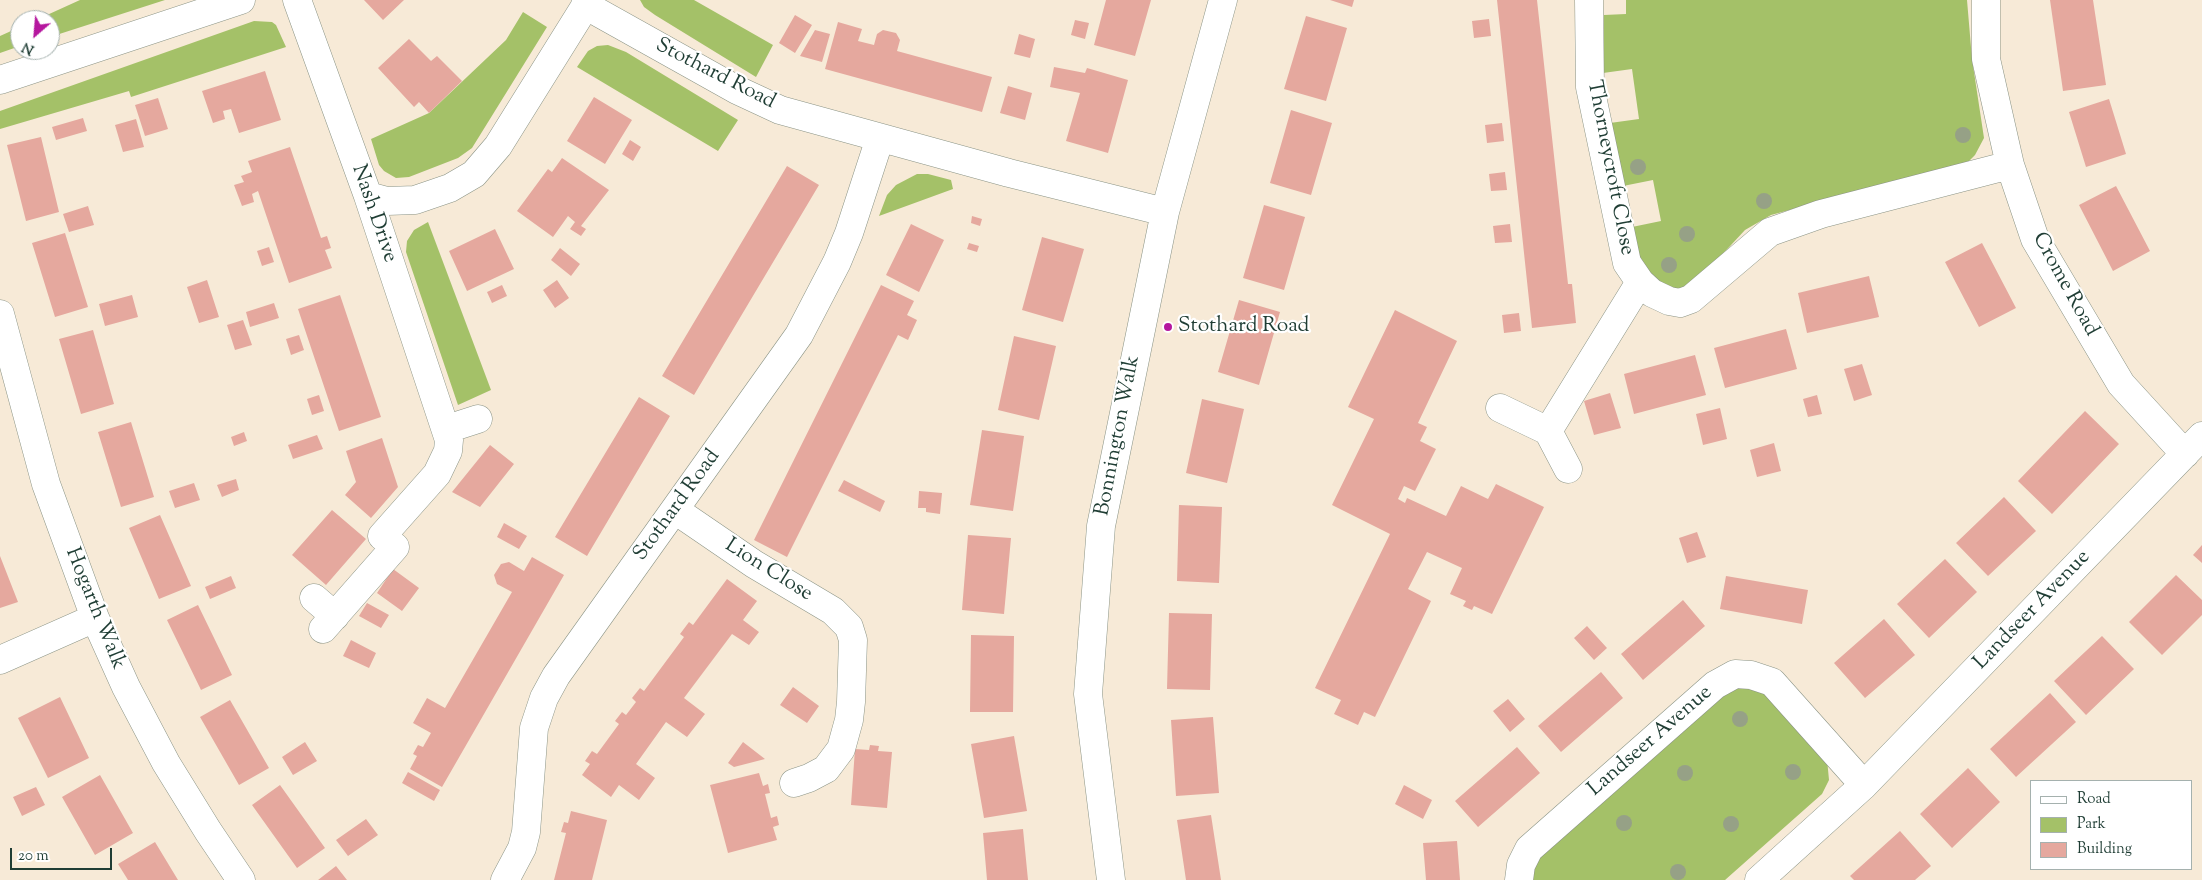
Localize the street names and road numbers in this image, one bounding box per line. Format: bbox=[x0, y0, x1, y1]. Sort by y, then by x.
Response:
street label: Stothard Road bbox=[651, 34, 779, 116]
street label: Thorneycroft Close bbox=[1580, 78, 1638, 258]
street label: Nash Drive bbox=[344, 162, 402, 266]
street label: Crome Road bbox=[2025, 229, 2103, 341]
street label: Bonnington Walk bbox=[1091, 354, 1147, 518]
street label: Stothard Road bbox=[629, 445, 727, 567]
street label: Lion Close bbox=[719, 534, 817, 608]
street label: Hogarth Walk bbox=[58, 545, 130, 673]
street label: Landseer Avenue bbox=[1969, 546, 2097, 676]
street label: Landseer Avenue bbox=[1584, 681, 1718, 803]

